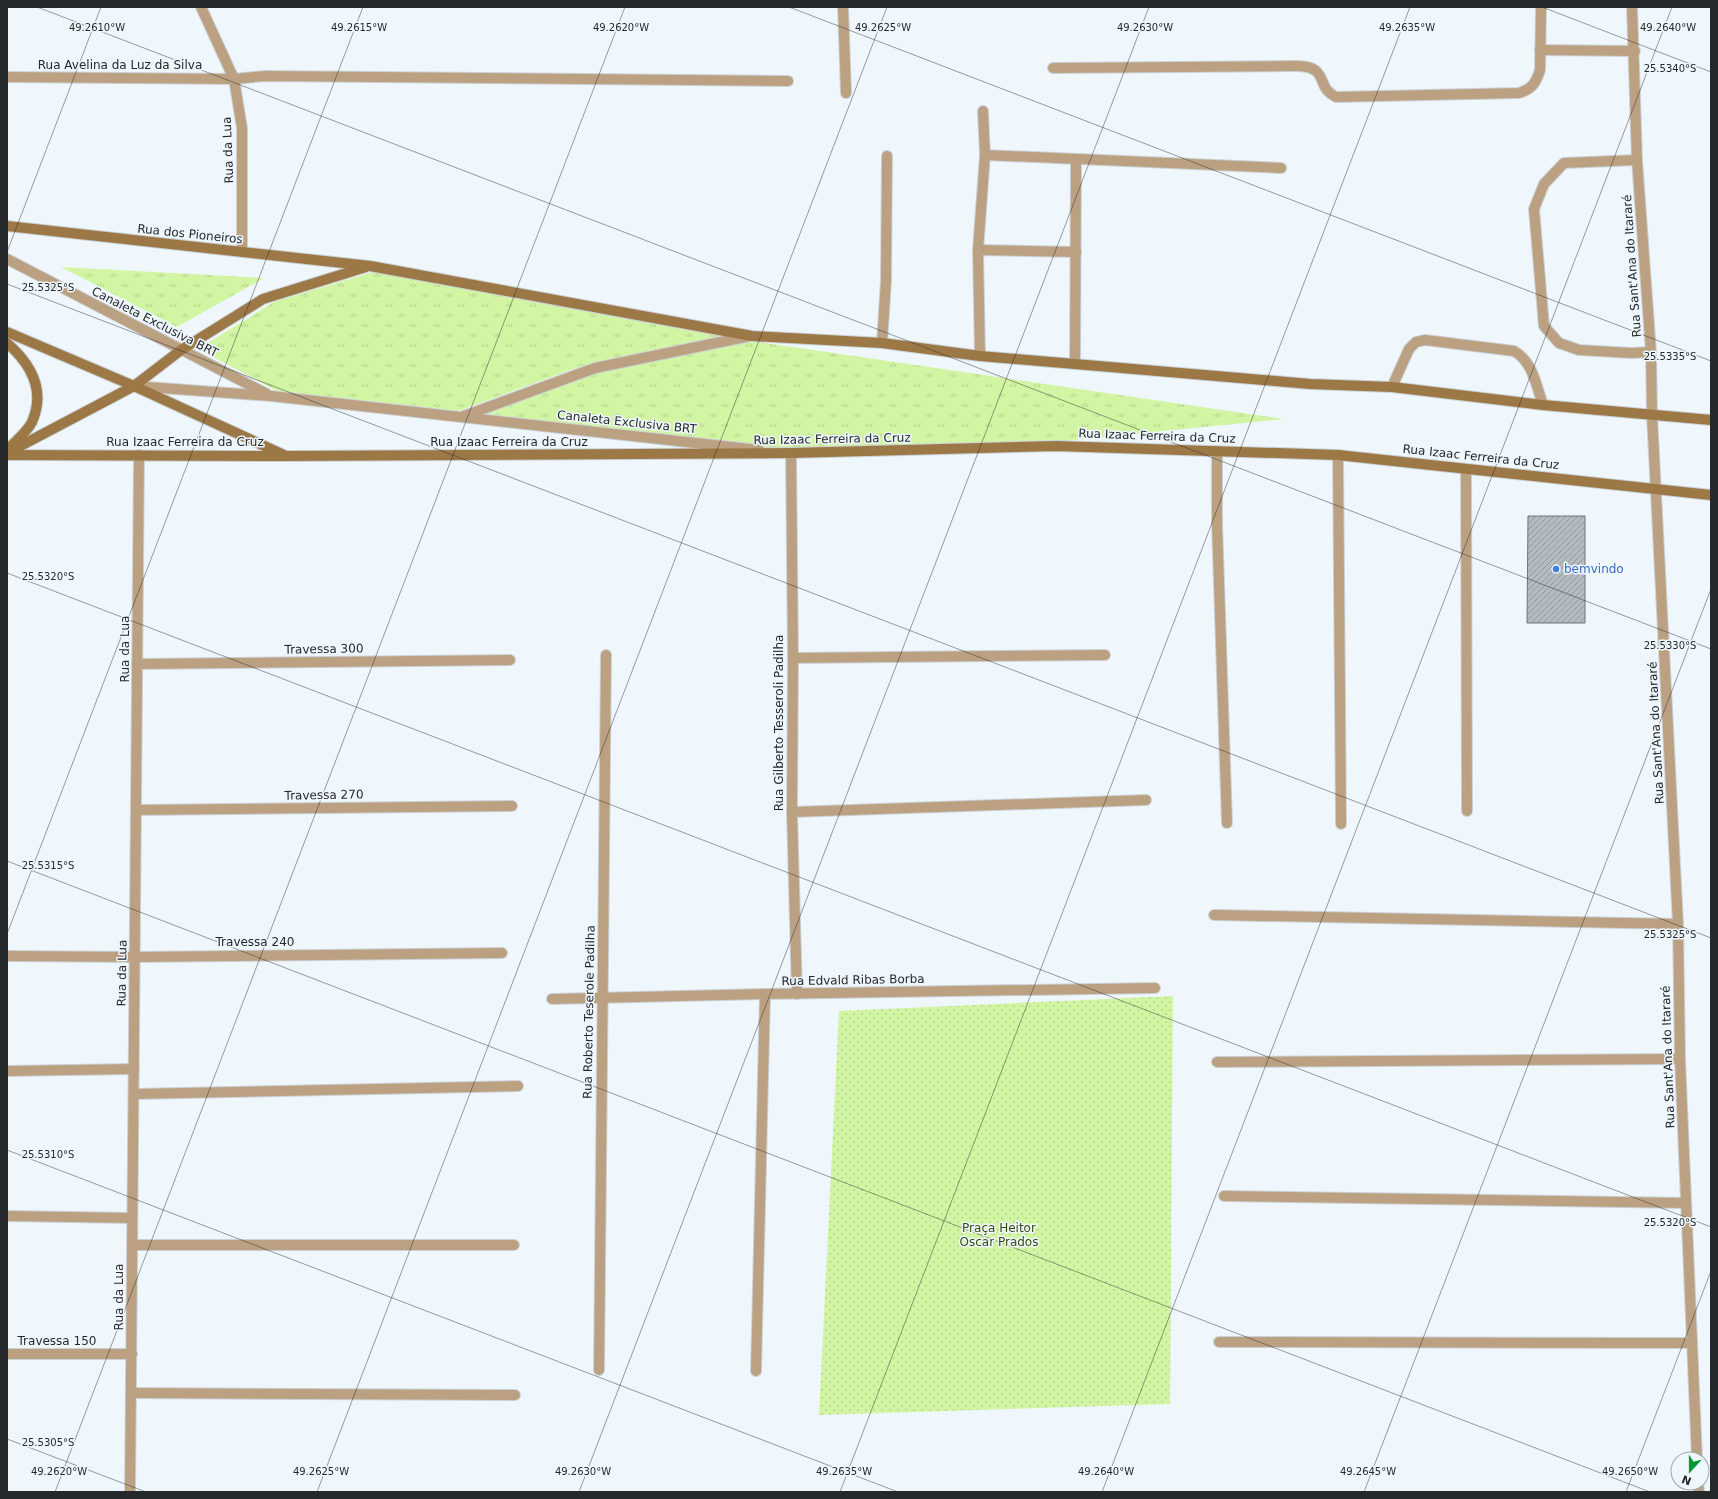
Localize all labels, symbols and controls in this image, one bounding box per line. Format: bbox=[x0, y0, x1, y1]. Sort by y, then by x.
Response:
text: 49.2610°W bbox=[69, 22, 125, 33]
text: 49.2615°W bbox=[331, 22, 387, 33]
text: 49.2620°W bbox=[593, 22, 649, 33]
text: 49.2625°W bbox=[855, 22, 911, 33]
text: 49.2630°W bbox=[1117, 22, 1173, 33]
text: 49.2635°W bbox=[1379, 22, 1435, 33]
text: 49.2640°W bbox=[1640, 22, 1696, 33]
street label: Rua Avelina da Luz da Silva bbox=[38, 58, 202, 72]
text: 25.5340°S bbox=[1644, 63, 1696, 74]
street label: Rua da Lua bbox=[220, 116, 236, 184]
street label: Rua Sant'Ana do Itararé bbox=[1620, 194, 1644, 338]
street label: Rua dos Pioneiros bbox=[137, 222, 243, 246]
text: 25.5325°S bbox=[22, 282, 74, 293]
street label: Canaleta Exclusiva BRT bbox=[89, 284, 221, 360]
text: 25.5335°S bbox=[1644, 351, 1696, 362]
street label: Canaleta Exclusiva BRT bbox=[557, 408, 698, 436]
street label: Rua Izaac Ferreira da Cruz bbox=[1078, 426, 1236, 446]
street label: Rua Izaac Ferreira da Cruz bbox=[753, 431, 911, 447]
street label: Rua Izaac Ferreira da Cruz bbox=[106, 435, 264, 449]
street label: Rua Izaac Ferreira da Cruz bbox=[430, 435, 588, 449]
street label: Rua Izaac Ferreira da Cruz bbox=[1402, 442, 1560, 472]
place label: bemvindo bbox=[1564, 562, 1624, 576]
marker: bemvindo bbox=[1551, 564, 1561, 574]
text: 25.5320°S bbox=[22, 571, 74, 582]
street label: Rua da Lua bbox=[118, 616, 132, 682]
street label: Rua Gilberto Tesseroli Padilha bbox=[772, 635, 786, 811]
text: 25.5330°S bbox=[1644, 640, 1696, 651]
street label: Travessa 300 bbox=[283, 641, 364, 657]
street label: Rua Sant'Ana do Itararé bbox=[1645, 661, 1667, 805]
street label: Travessa 270 bbox=[283, 787, 364, 803]
text: 25.5315°S bbox=[22, 860, 74, 871]
street label: Rua Roberto Teserole Padilha bbox=[580, 925, 598, 1099]
text: 25.5325°S bbox=[1644, 929, 1696, 940]
street label: Travessa 240 bbox=[215, 935, 294, 949]
street label: Rua da Lua bbox=[114, 939, 130, 1007]
street label: Rua Edvald Ribas Borba bbox=[781, 972, 925, 988]
street label: Rua Sant'Ana do Itararé bbox=[1659, 985, 1677, 1129]
text: 25.5310°S bbox=[22, 1149, 74, 1160]
text: 25.5320°S bbox=[1644, 1217, 1696, 1228]
park label: Praça Heitor Oscar Prados bbox=[960, 1221, 1038, 1249]
street label: Rua da Lua bbox=[112, 1264, 126, 1330]
street label: Travessa 150 bbox=[17, 1334, 96, 1348]
text: 25.5305°S bbox=[22, 1437, 74, 1448]
north arrow bbox=[1670, 1451, 1710, 1491]
text: 49.2620°W bbox=[31, 1466, 87, 1477]
text: 49.2625°W bbox=[293, 1466, 349, 1477]
text: 49.2630°W bbox=[555, 1466, 611, 1477]
text: 49.2635°W bbox=[816, 1466, 872, 1477]
text: 49.2640°W bbox=[1078, 1466, 1134, 1477]
text: 49.2645°W bbox=[1340, 1466, 1396, 1477]
text: 49.2650°W bbox=[1602, 1466, 1658, 1477]
text: N bbox=[1680, 1472, 1693, 1488]

